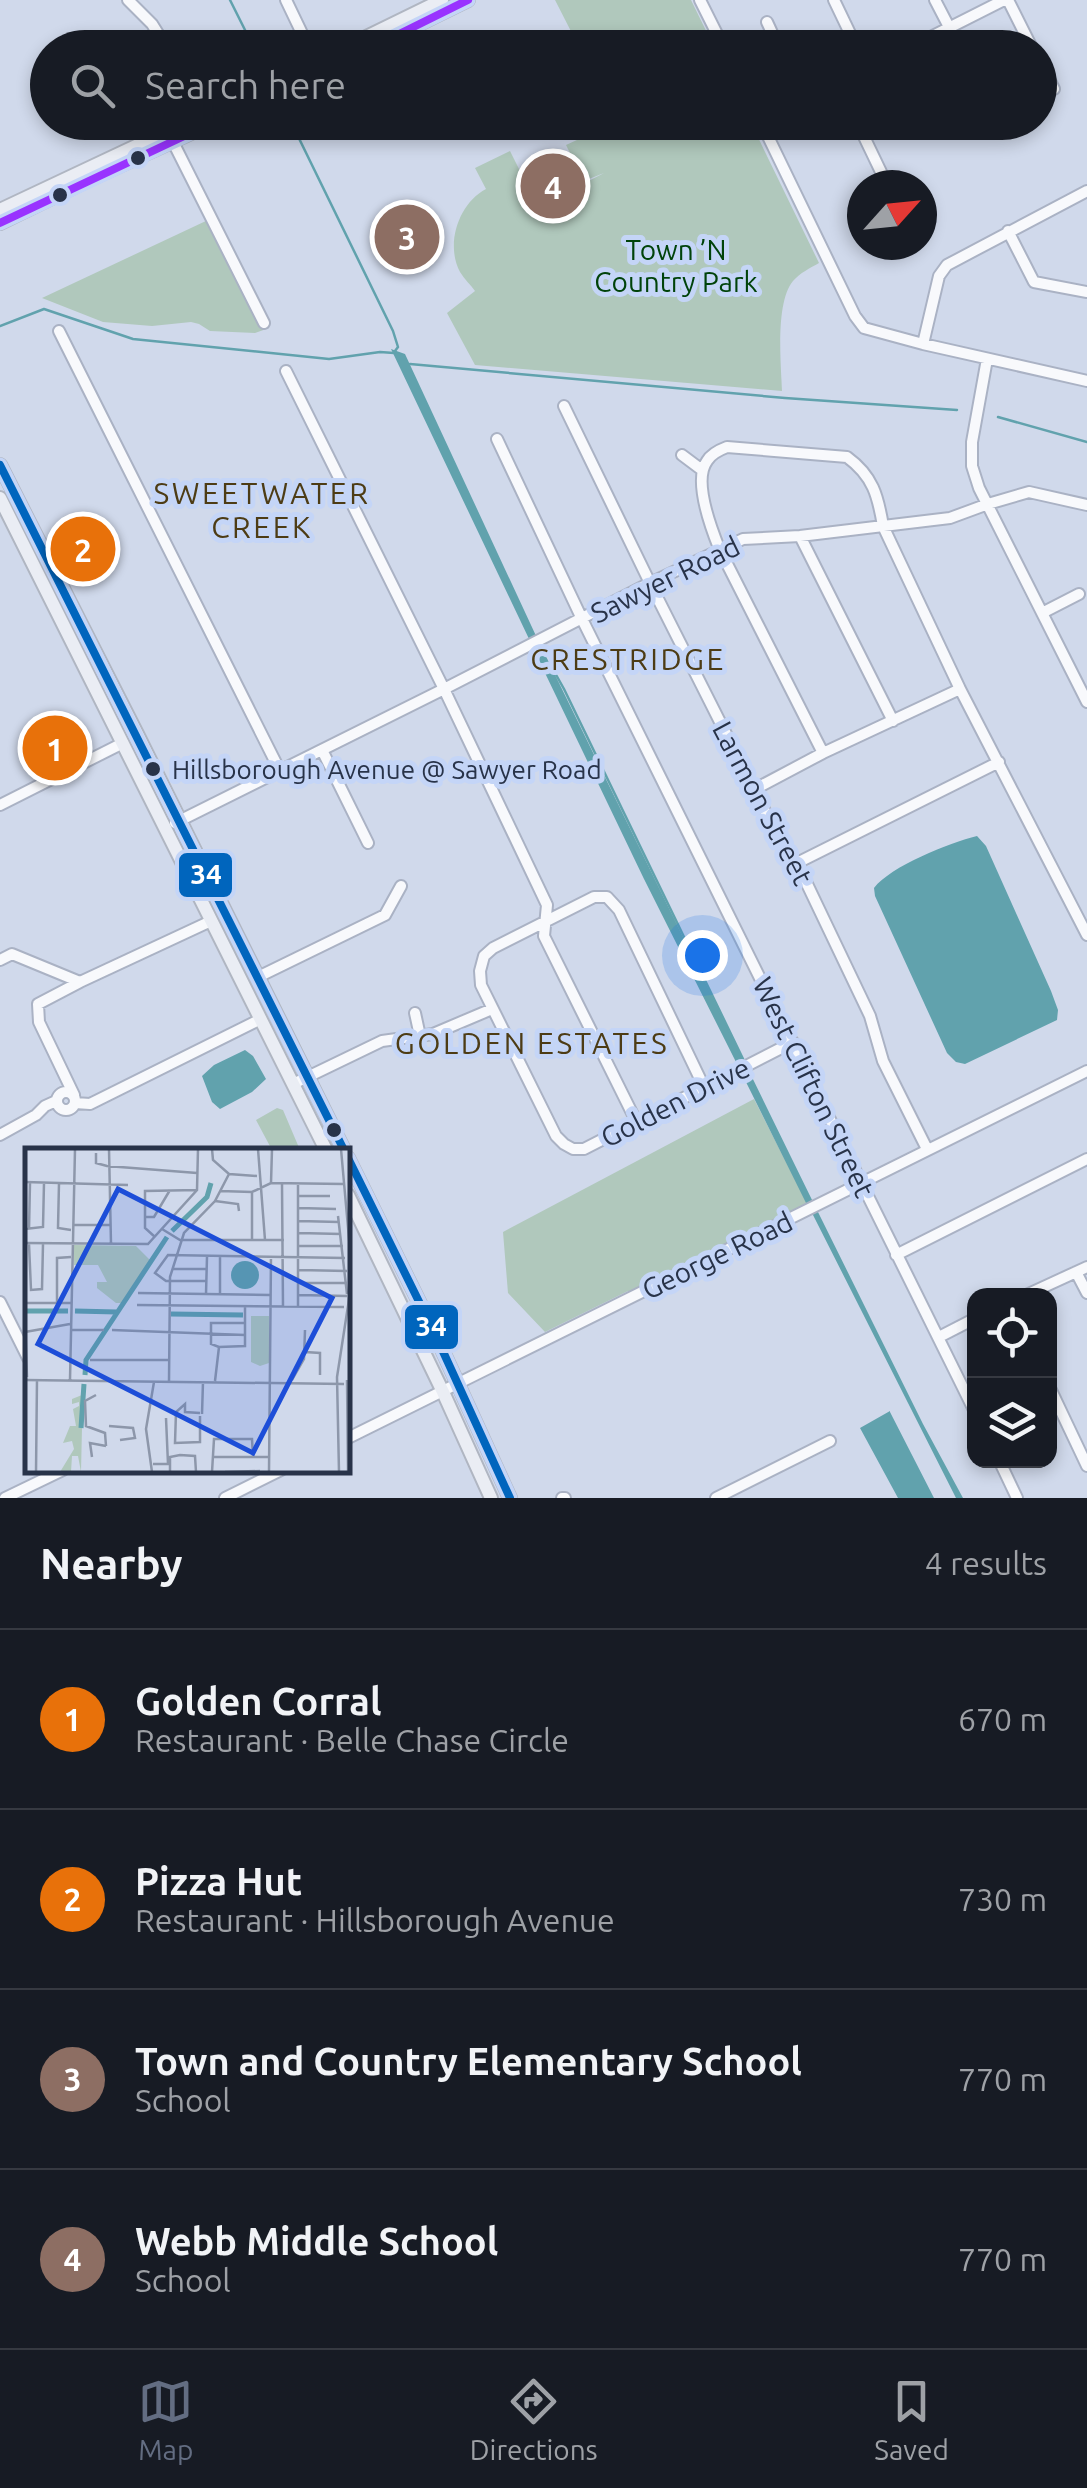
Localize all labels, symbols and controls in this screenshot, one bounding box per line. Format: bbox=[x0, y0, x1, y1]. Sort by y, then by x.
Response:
search box bbox=[30, 30, 1057, 140]
icon: search bbox=[65, 58, 120, 113]
text: Search here bbox=[145, 64, 346, 106]
unlabelled marker bbox=[128, 148, 148, 168]
pin: 4 bbox=[520, 148, 586, 224]
north arrow bbox=[847, 170, 937, 260]
unlabelled marker bbox=[50, 185, 70, 205]
pin: 3 bbox=[374, 200, 440, 274]
park label: Town ’N Country Park bbox=[594, 234, 758, 297]
district label: SWEETWATER CREEK bbox=[154, 476, 370, 544]
pin: 2 bbox=[51, 512, 116, 586]
street label: Sawyer Road bbox=[586, 530, 744, 628]
district label: CRESTRIDGE bbox=[530, 642, 726, 676]
pin: 1 bbox=[22, 710, 88, 786]
street label: Larmon Street bbox=[707, 716, 819, 890]
place label: Hillsborough Avenue @ Sawyer Road bbox=[172, 755, 602, 784]
marker: Hillsborough Avenue @ Sawyer Road bbox=[143, 759, 163, 779]
line badge: 34 bbox=[177, 851, 234, 899]
text: 34 bbox=[190, 858, 222, 889]
your location bbox=[677, 930, 728, 981]
street label: West Clifton Street bbox=[747, 972, 881, 1202]
district label: GOLDEN ESTATES bbox=[395, 1026, 669, 1060]
street label: Golden Drive bbox=[595, 1051, 755, 1153]
unlabelled marker bbox=[324, 1120, 344, 1140]
inset map bbox=[25, 1148, 350, 1473]
street label: George Road bbox=[637, 1205, 797, 1305]
map controls bbox=[967, 1288, 1057, 1468]
button: locate bbox=[967, 1288, 1057, 1378]
line badge: 34 bbox=[403, 1303, 460, 1351]
text: 34 bbox=[415, 1310, 447, 1341]
button: layers bbox=[967, 1378, 1057, 1468]
text: Nearby bbox=[40, 1540, 183, 1587]
text: 4 results bbox=[925, 1545, 1047, 1581]
text: Golden Corral bbox=[135, 1680, 381, 1722]
text: 1 bbox=[63, 1701, 82, 1737]
text: 670 m bbox=[958, 1701, 1047, 1737]
text: Restaurant · Belle Chase Circle bbox=[135, 1722, 569, 1758]
text: Pizza Hut bbox=[135, 1860, 302, 1902]
text: 2 bbox=[63, 1881, 82, 1917]
text: 730 m bbox=[958, 1881, 1047, 1917]
text: Restaurant · Hillsborough Avenue bbox=[135, 1902, 615, 1938]
text: Town and Country Elementary School bbox=[135, 2040, 802, 2082]
text: 3 bbox=[63, 2061, 82, 2097]
text: 770 m bbox=[958, 2061, 1047, 2097]
text: School bbox=[135, 2082, 231, 2118]
text: Webb Middle School bbox=[135, 2220, 498, 2262]
text: 4 bbox=[63, 2241, 82, 2277]
text: 770 m bbox=[958, 2241, 1047, 2277]
text: School bbox=[135, 2262, 231, 2298]
tab: Map bbox=[138, 2374, 193, 2465]
tab: Directions bbox=[470, 2374, 598, 2465]
tab: Saved bbox=[874, 2374, 949, 2465]

